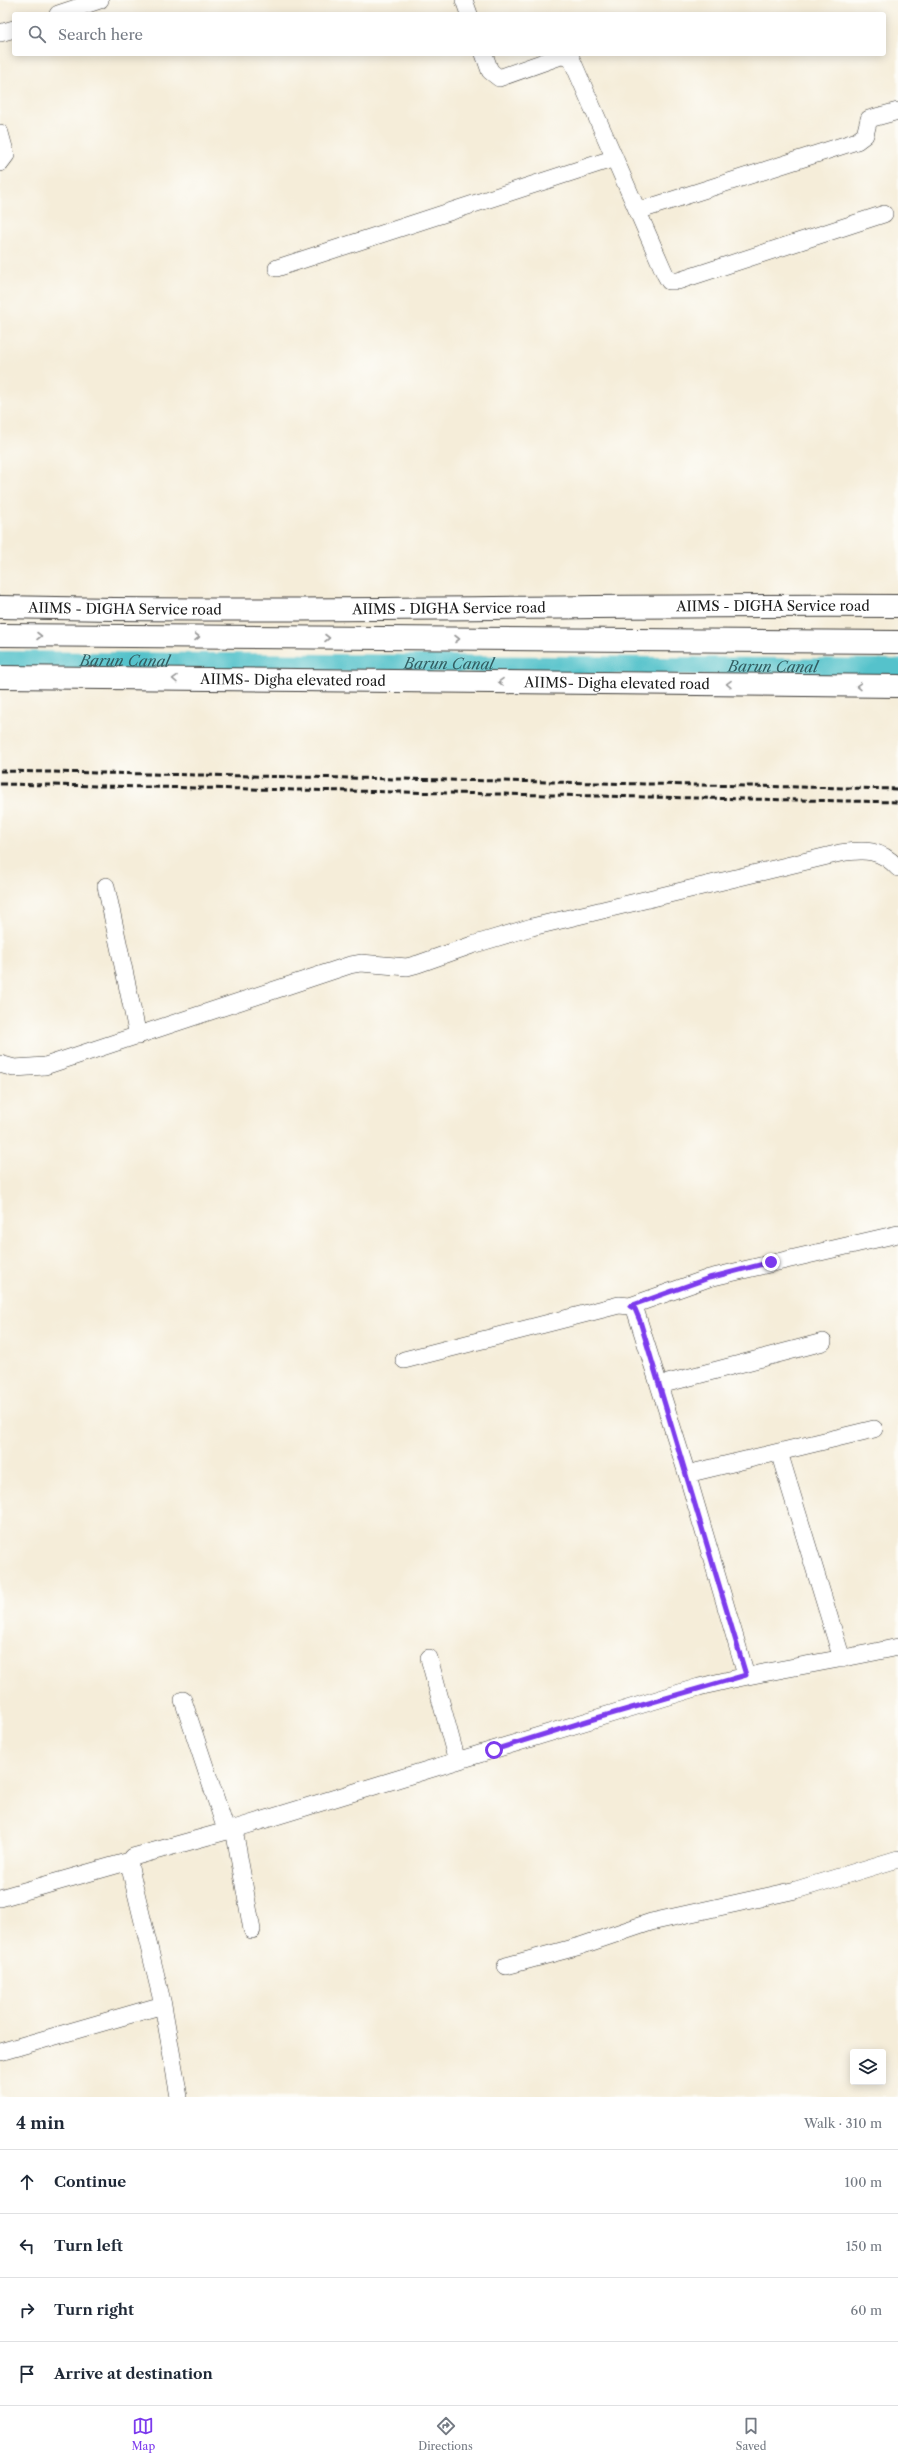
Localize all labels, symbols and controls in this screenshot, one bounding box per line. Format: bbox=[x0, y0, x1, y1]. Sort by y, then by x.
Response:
search box bbox=[12, 12, 886, 56]
icon: search bbox=[26, 23, 48, 45]
text: Search here bbox=[58, 25, 143, 44]
street label: AIIMS - DIGHA Service road bbox=[675, 597, 870, 615]
street label: AIIMS - DIGHA Service road bbox=[351, 598, 546, 618]
street label: AIIMS - DIGHA Service road bbox=[27, 599, 222, 619]
one-way arrow bbox=[36, 632, 42, 640]
one-way arrow bbox=[194, 633, 200, 641]
one-way arrow bbox=[324, 634, 330, 642]
one-way arrow bbox=[454, 634, 460, 643]
water label: Barun Canal bbox=[79, 651, 172, 671]
water label: Barun Canal bbox=[403, 654, 496, 673]
water label: Barun Canal bbox=[727, 656, 820, 676]
street label: AIIMS- Digha elevated road bbox=[199, 670, 386, 690]
street label: AIIMS- Digha elevated road bbox=[523, 673, 710, 693]
one-way arrow bbox=[172, 675, 178, 683]
one-way arrow bbox=[498, 678, 504, 686]
one-way arrow bbox=[726, 680, 732, 688]
one-way arrow bbox=[856, 681, 862, 690]
route end bbox=[762, 1253, 780, 1271]
route start bbox=[485, 1741, 503, 1759]
map controls bbox=[850, 2049, 886, 2085]
button: layers bbox=[850, 2049, 886, 2085]
text: 4 min bbox=[16, 2113, 65, 2133]
text: Walk · 310 m bbox=[804, 2115, 882, 2131]
icon: ahead bbox=[16, 2171, 38, 2193]
text: Continue bbox=[54, 2172, 126, 2191]
text: 100 m bbox=[844, 2174, 882, 2190]
icon: left bbox=[16, 2235, 38, 2257]
text: Turn left bbox=[54, 2236, 123, 2255]
text: 150 m bbox=[846, 2238, 882, 2254]
icon: right bbox=[16, 2299, 38, 2321]
text: Turn right bbox=[54, 2300, 134, 2319]
text: 60 m bbox=[851, 2302, 882, 2318]
icon: arrive bbox=[16, 2363, 38, 2385]
text: Arrive at destination bbox=[54, 2364, 213, 2383]
tab: Map bbox=[132, 2415, 155, 2453]
tab: Directions bbox=[418, 2415, 473, 2453]
tab: Saved bbox=[736, 2415, 766, 2453]

